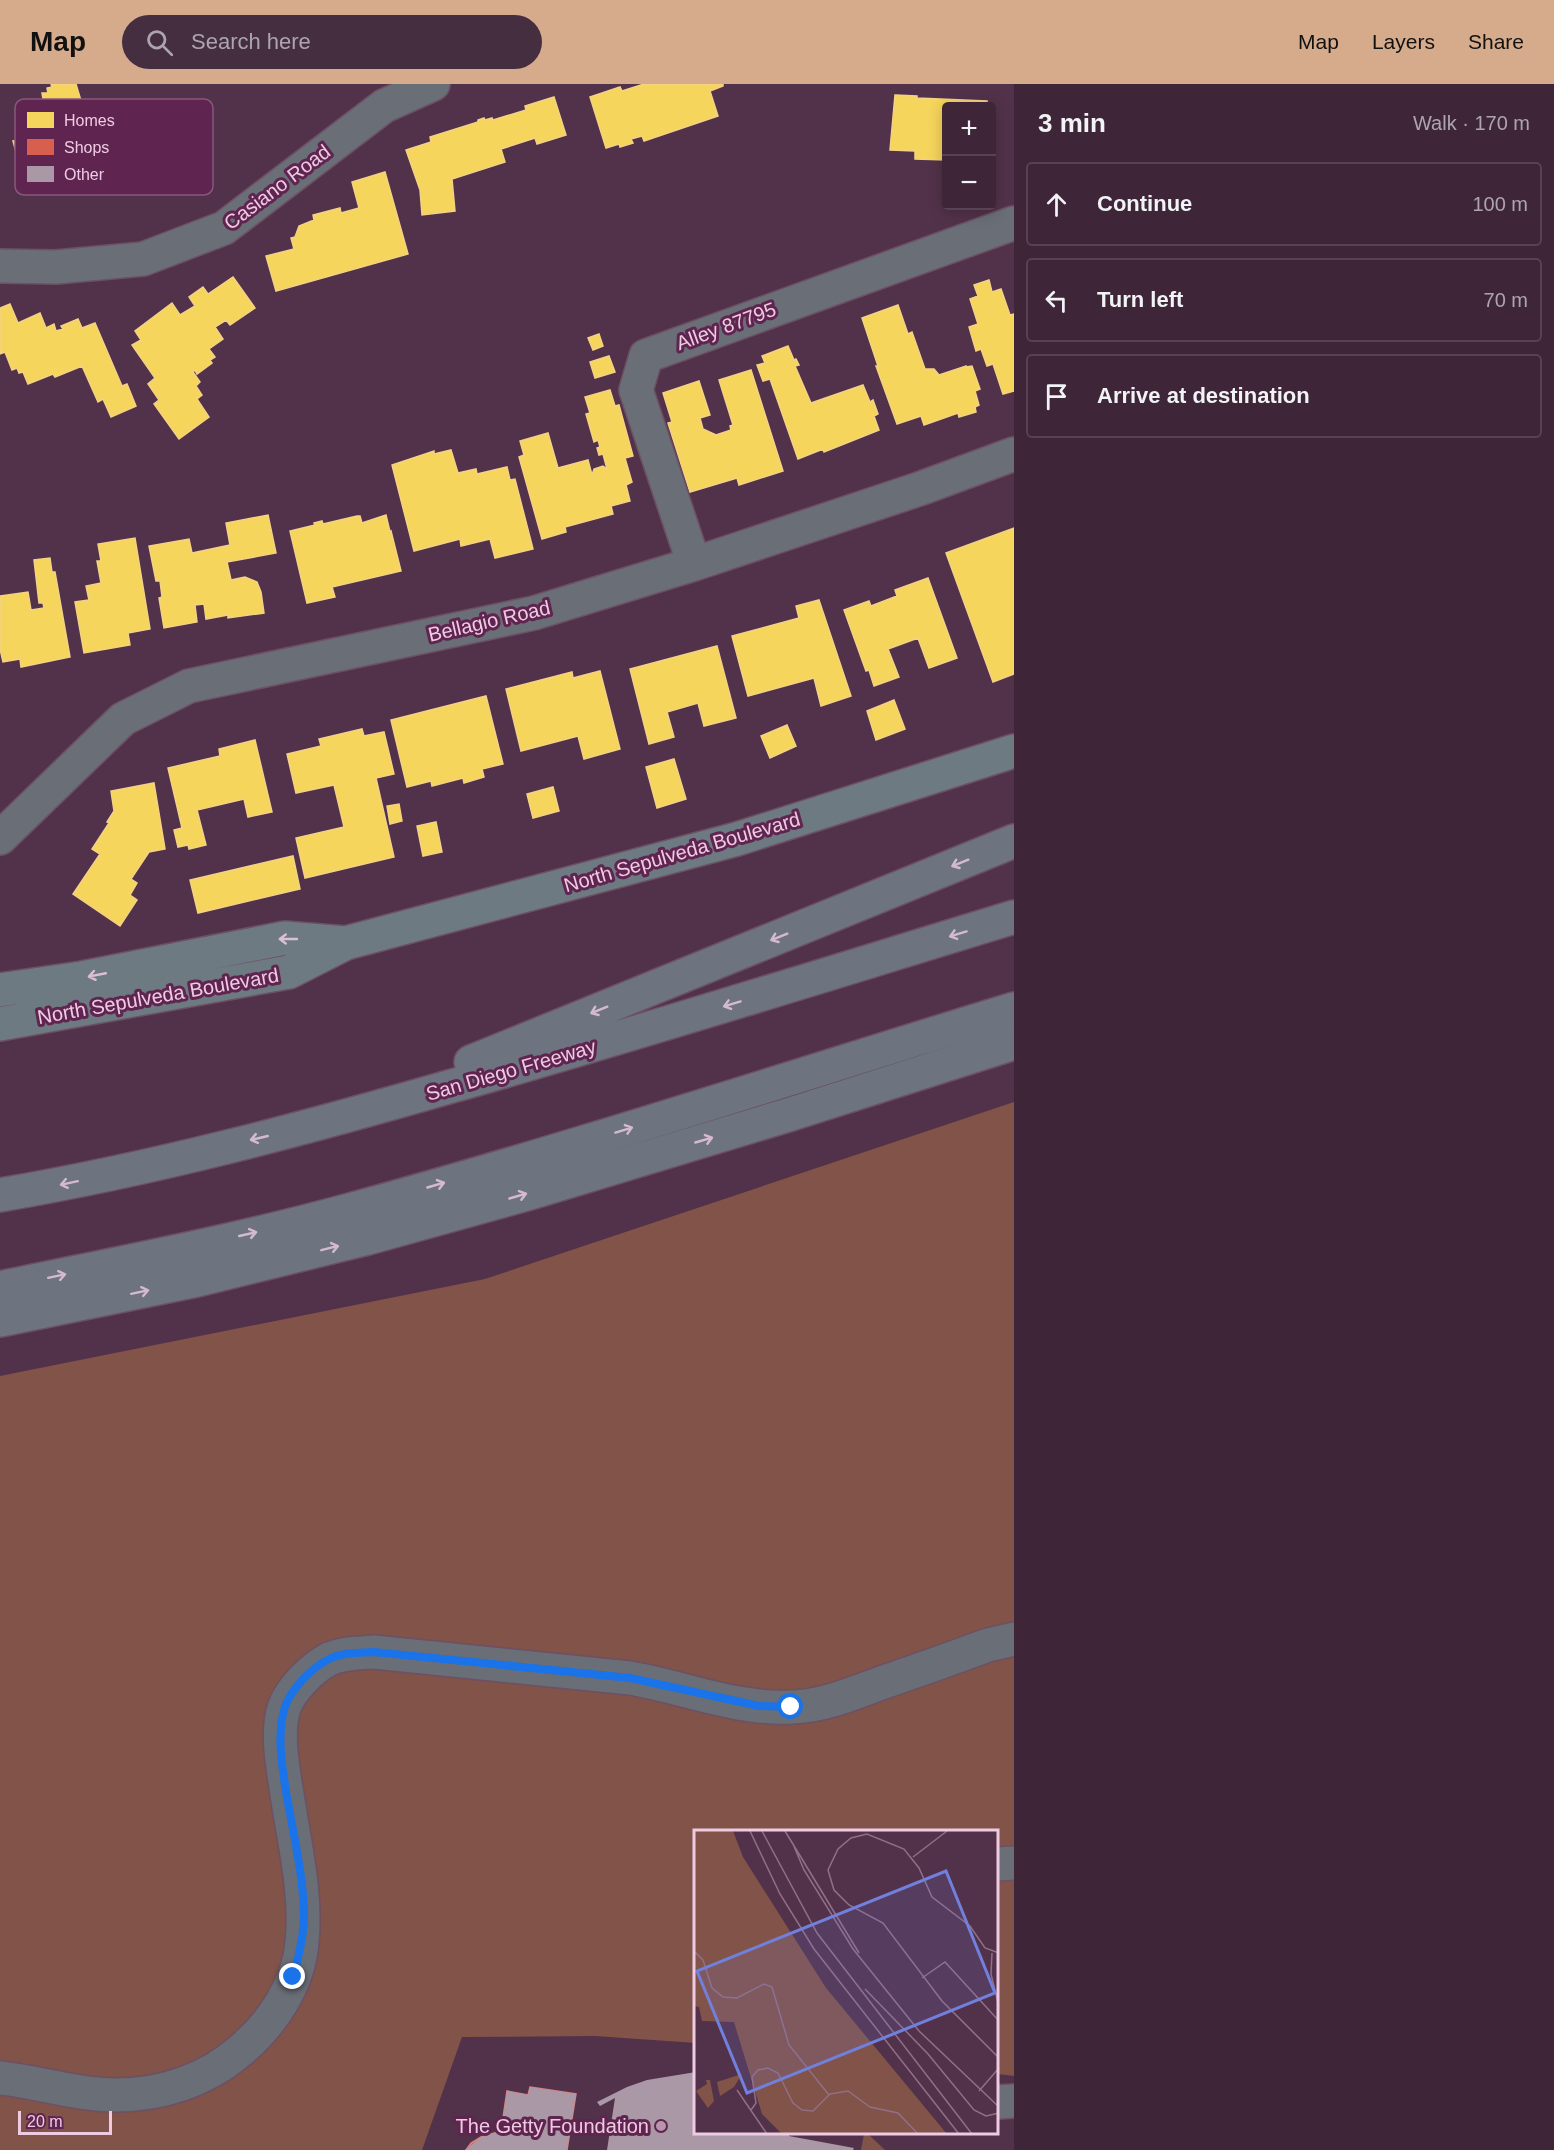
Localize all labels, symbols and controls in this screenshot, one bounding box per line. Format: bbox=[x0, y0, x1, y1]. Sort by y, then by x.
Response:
search box bbox=[122, 15, 542, 69]
text: Map bbox=[30, 26, 86, 57]
icon: search bbox=[143, 26, 176, 59]
text: Search here bbox=[191, 29, 311, 54]
text: Map bbox=[1298, 30, 1339, 53]
text: Layers bbox=[1372, 30, 1435, 53]
text: Share bbox=[1468, 30, 1524, 53]
legend bbox=[15, 99, 213, 195]
map controls bbox=[942, 102, 996, 210]
button: + bbox=[942, 102, 996, 156]
text: 3 min bbox=[1038, 108, 1106, 138]
text: Homes bbox=[64, 112, 115, 129]
text: Walk · 170 m bbox=[1413, 112, 1530, 134]
text: Shops bbox=[64, 139, 109, 156]
street label: Casiano Road bbox=[220, 140, 334, 234]
button: − bbox=[942, 156, 996, 210]
text: Other bbox=[64, 166, 105, 183]
icon: ahead bbox=[1040, 188, 1073, 221]
text: Continue bbox=[1097, 191, 1192, 216]
text: 100 m bbox=[1472, 193, 1528, 215]
icon: left bbox=[1040, 284, 1073, 317]
text: Turn left bbox=[1097, 287, 1183, 312]
text: 70 m bbox=[1484, 289, 1528, 311]
street label: Alley 87795 bbox=[673, 298, 779, 354]
icon: arrive bbox=[1040, 380, 1073, 413]
text: Arrive at destination bbox=[1097, 383, 1310, 408]
street label: Bellagio Road bbox=[426, 596, 552, 646]
street label: North Sepulveda Boulevard bbox=[561, 808, 803, 896]
one-way arrow bbox=[951, 858, 970, 869]
one-way arrow bbox=[949, 929, 968, 940]
one-way arrow bbox=[770, 932, 789, 943]
one-way arrow bbox=[279, 933, 298, 945]
street label: North Sepulveda Boulevard bbox=[36, 964, 280, 1028]
one-way arrow bbox=[88, 970, 107, 982]
one-way arrow bbox=[723, 999, 742, 1010]
one-way arrow bbox=[590, 1005, 608, 1016]
street label: San Diego Freeway bbox=[424, 1035, 598, 1105]
one-way arrow bbox=[614, 1124, 633, 1135]
one-way arrow bbox=[250, 1133, 269, 1145]
one-way arrow bbox=[694, 1134, 713, 1145]
one-way arrow bbox=[60, 1178, 80, 1189]
one-way arrow bbox=[427, 1179, 446, 1190]
one-way arrow bbox=[508, 1190, 527, 1202]
one-way arrow bbox=[238, 1228, 257, 1240]
one-way arrow bbox=[320, 1241, 339, 1253]
one-way arrow bbox=[47, 1270, 67, 1281]
one-way arrow bbox=[129, 1286, 149, 1297]
route start bbox=[777, 1693, 803, 1719]
inset map bbox=[694, 1830, 999, 2135]
route end bbox=[279, 1963, 305, 1989]
scale bar bbox=[18, 2108, 112, 2136]
text: 20 m bbox=[27, 2113, 63, 2130]
place label: The Getty Foundation bbox=[456, 2115, 649, 2137]
marker: The Getty Foundation bbox=[654, 2119, 668, 2133]

